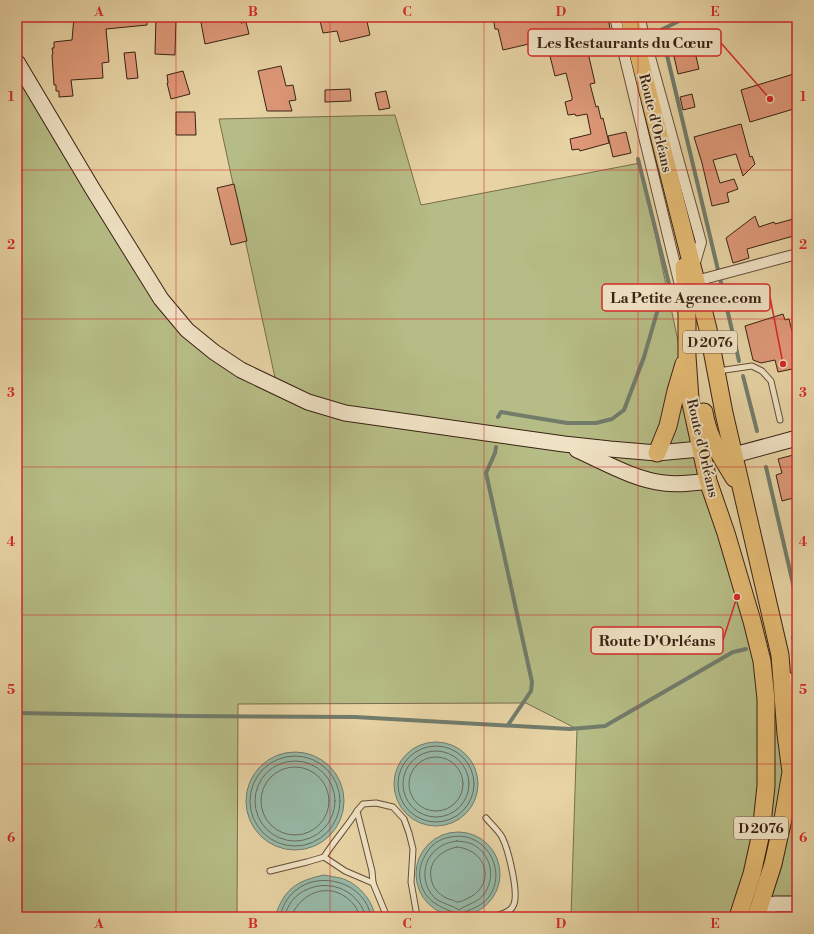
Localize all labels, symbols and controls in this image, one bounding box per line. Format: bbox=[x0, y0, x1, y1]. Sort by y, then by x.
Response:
text: A bbox=[93, 4, 104, 20]
text: B bbox=[248, 4, 258, 20]
text: C bbox=[402, 4, 412, 20]
text: D bbox=[556, 4, 566, 20]
text: E bbox=[710, 4, 720, 20]
callout: Les Restaurants du Cœur bbox=[528, 29, 721, 56]
text: Les Restaurants du Cœur bbox=[537, 34, 714, 53]
street label: Route d'Orléans bbox=[634, 72, 676, 174]
text: 1 bbox=[8, 89, 15, 105]
text: 1 bbox=[800, 89, 807, 105]
text: 2 bbox=[7, 237, 15, 253]
text: 2 bbox=[799, 237, 807, 253]
callout: La Petite Agence.com bbox=[602, 284, 770, 311]
text: La Petite Agence.com bbox=[610, 289, 762, 308]
road number: D 2076 bbox=[683, 331, 737, 353]
text: 3 bbox=[7, 385, 15, 401]
text: 3 bbox=[799, 385, 807, 401]
street label: Route d'Orléans bbox=[682, 397, 722, 499]
text: 4 bbox=[7, 534, 16, 550]
text: 4 bbox=[799, 534, 808, 550]
callout: Route D'Orléans bbox=[591, 627, 723, 654]
text: Route D'Orléans bbox=[599, 632, 715, 651]
text: 5 bbox=[7, 682, 15, 698]
text: 5 bbox=[799, 682, 807, 698]
road number: D 2076 bbox=[734, 817, 788, 839]
text: 6 bbox=[7, 830, 15, 846]
text: 6 bbox=[799, 830, 807, 846]
text: A bbox=[93, 916, 104, 932]
text: B bbox=[248, 916, 258, 932]
text: C bbox=[402, 916, 412, 932]
text: D bbox=[556, 916, 566, 932]
text: E bbox=[710, 916, 720, 932]

